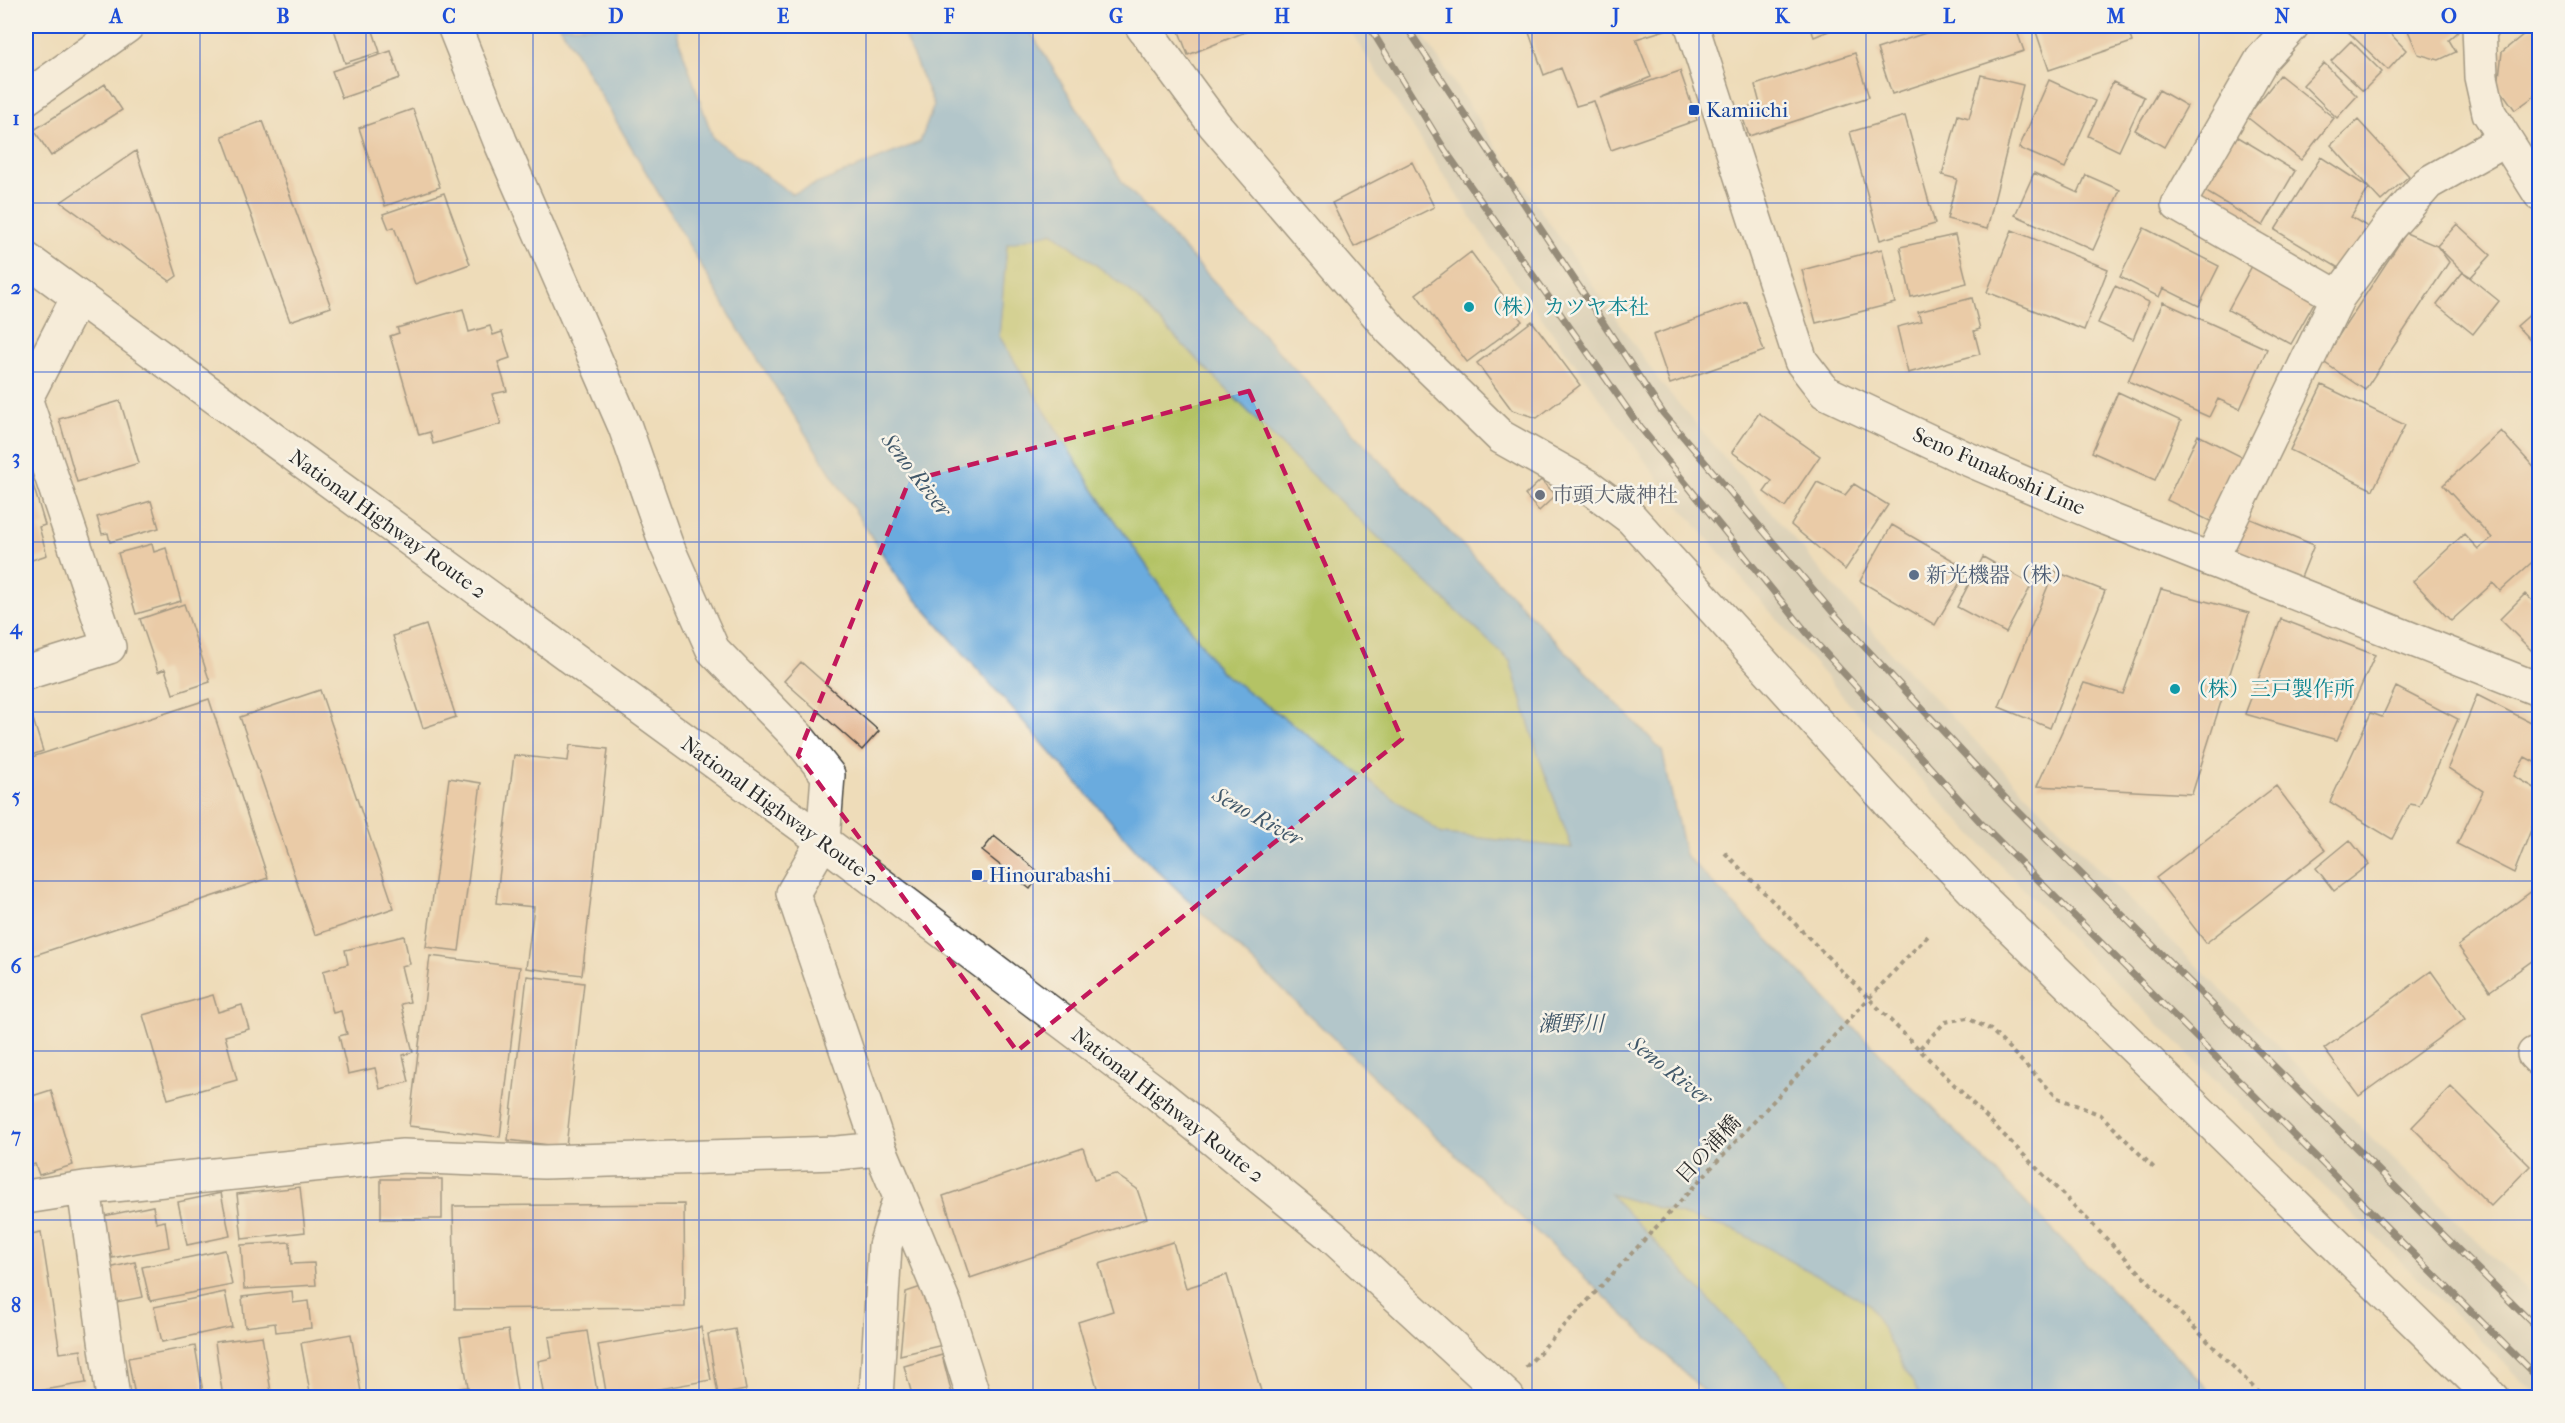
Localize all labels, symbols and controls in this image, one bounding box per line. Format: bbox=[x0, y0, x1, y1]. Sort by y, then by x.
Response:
text: A bbox=[108, 5, 124, 28]
text: B bbox=[276, 5, 290, 28]
text: C bbox=[442, 5, 456, 28]
text: D bbox=[608, 5, 624, 28]
text: E bbox=[777, 5, 789, 28]
text: F bbox=[943, 5, 955, 28]
text: G bbox=[1109, 5, 1123, 28]
text: H bbox=[1274, 5, 1290, 28]
text: I bbox=[1445, 5, 1453, 28]
text: J bbox=[1610, 5, 1620, 28]
text: K bbox=[1775, 5, 1791, 28]
text: L bbox=[1943, 5, 1956, 28]
text: M bbox=[2106, 5, 2126, 28]
text: N bbox=[2274, 5, 2290, 28]
text: O bbox=[2441, 5, 2457, 28]
place label: Kamiichi bbox=[1706, 98, 1788, 122]
marker: Kamiichi bbox=[1687, 103, 1701, 117]
text: 1 bbox=[12, 107, 20, 130]
text: 2 bbox=[11, 276, 21, 299]
place label: （株）カツヤ本社 bbox=[1481, 295, 1649, 319]
marker: （株）カツヤ本社 bbox=[1462, 300, 1476, 314]
street label: Seno Funakoshi Line bbox=[1909, 422, 2089, 520]
water label: Seno River bbox=[875, 427, 958, 523]
street label: National Highway Route 2 bbox=[285, 444, 491, 604]
text: 3 bbox=[12, 446, 20, 469]
place label: 市頭大歳神社 bbox=[1552, 483, 1678, 507]
marker: 市頭大歳神社 bbox=[1533, 488, 1547, 502]
place label: 新光機器（株） bbox=[1926, 563, 2073, 587]
marker: 新光機器（株） bbox=[1907, 568, 1921, 582]
text: 4 bbox=[9, 616, 23, 640]
place label: （株）三戸製作所 bbox=[2187, 677, 2355, 701]
marker: （株）三戸製作所 bbox=[2168, 682, 2182, 696]
street label: National Highway Route 2 bbox=[677, 731, 883, 891]
water label: Seno River bbox=[1207, 781, 1309, 853]
text: 5 bbox=[12, 785, 21, 808]
place label: Hinourabashi bbox=[989, 863, 1111, 887]
marker: Hinourabashi bbox=[970, 868, 984, 882]
text: 6 bbox=[11, 955, 23, 978]
water label: 瀬野川 bbox=[1538, 1011, 1606, 1037]
street label: National Highway Route 2 bbox=[1067, 1022, 1269, 1188]
water label: Seno River bbox=[1623, 1029, 1719, 1113]
street label: 日の浦橋 bbox=[1671, 1110, 1745, 1188]
text: 7 bbox=[10, 1124, 21, 1147]
text: 8 bbox=[11, 1294, 21, 1317]

